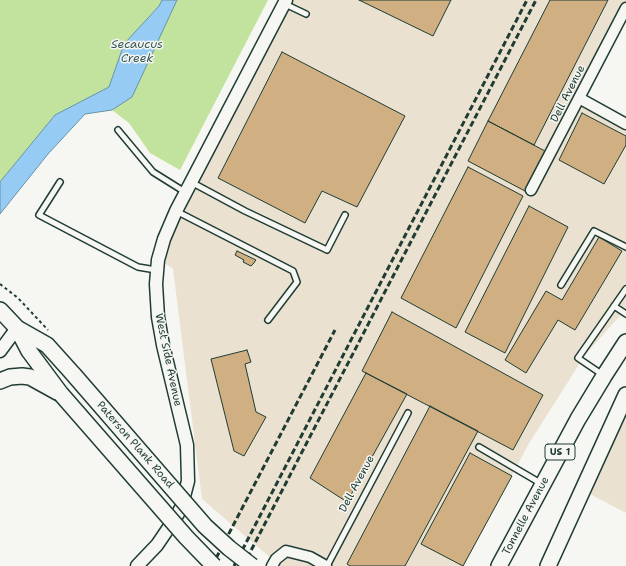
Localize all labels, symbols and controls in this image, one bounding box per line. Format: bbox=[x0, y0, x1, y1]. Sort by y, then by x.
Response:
water label: Secaucus Creek bbox=[111, 38, 163, 66]
street label: Dell Avenue bbox=[548, 63, 588, 125]
street label: West Side Avenue bbox=[152, 312, 184, 408]
street label: Paterson Plank Road bbox=[94, 399, 176, 491]
road number: US 1 bbox=[545, 444, 575, 460]
street label: Dell Avenue bbox=[337, 453, 377, 515]
street label: Tonnelle Avenue bbox=[500, 475, 552, 557]

